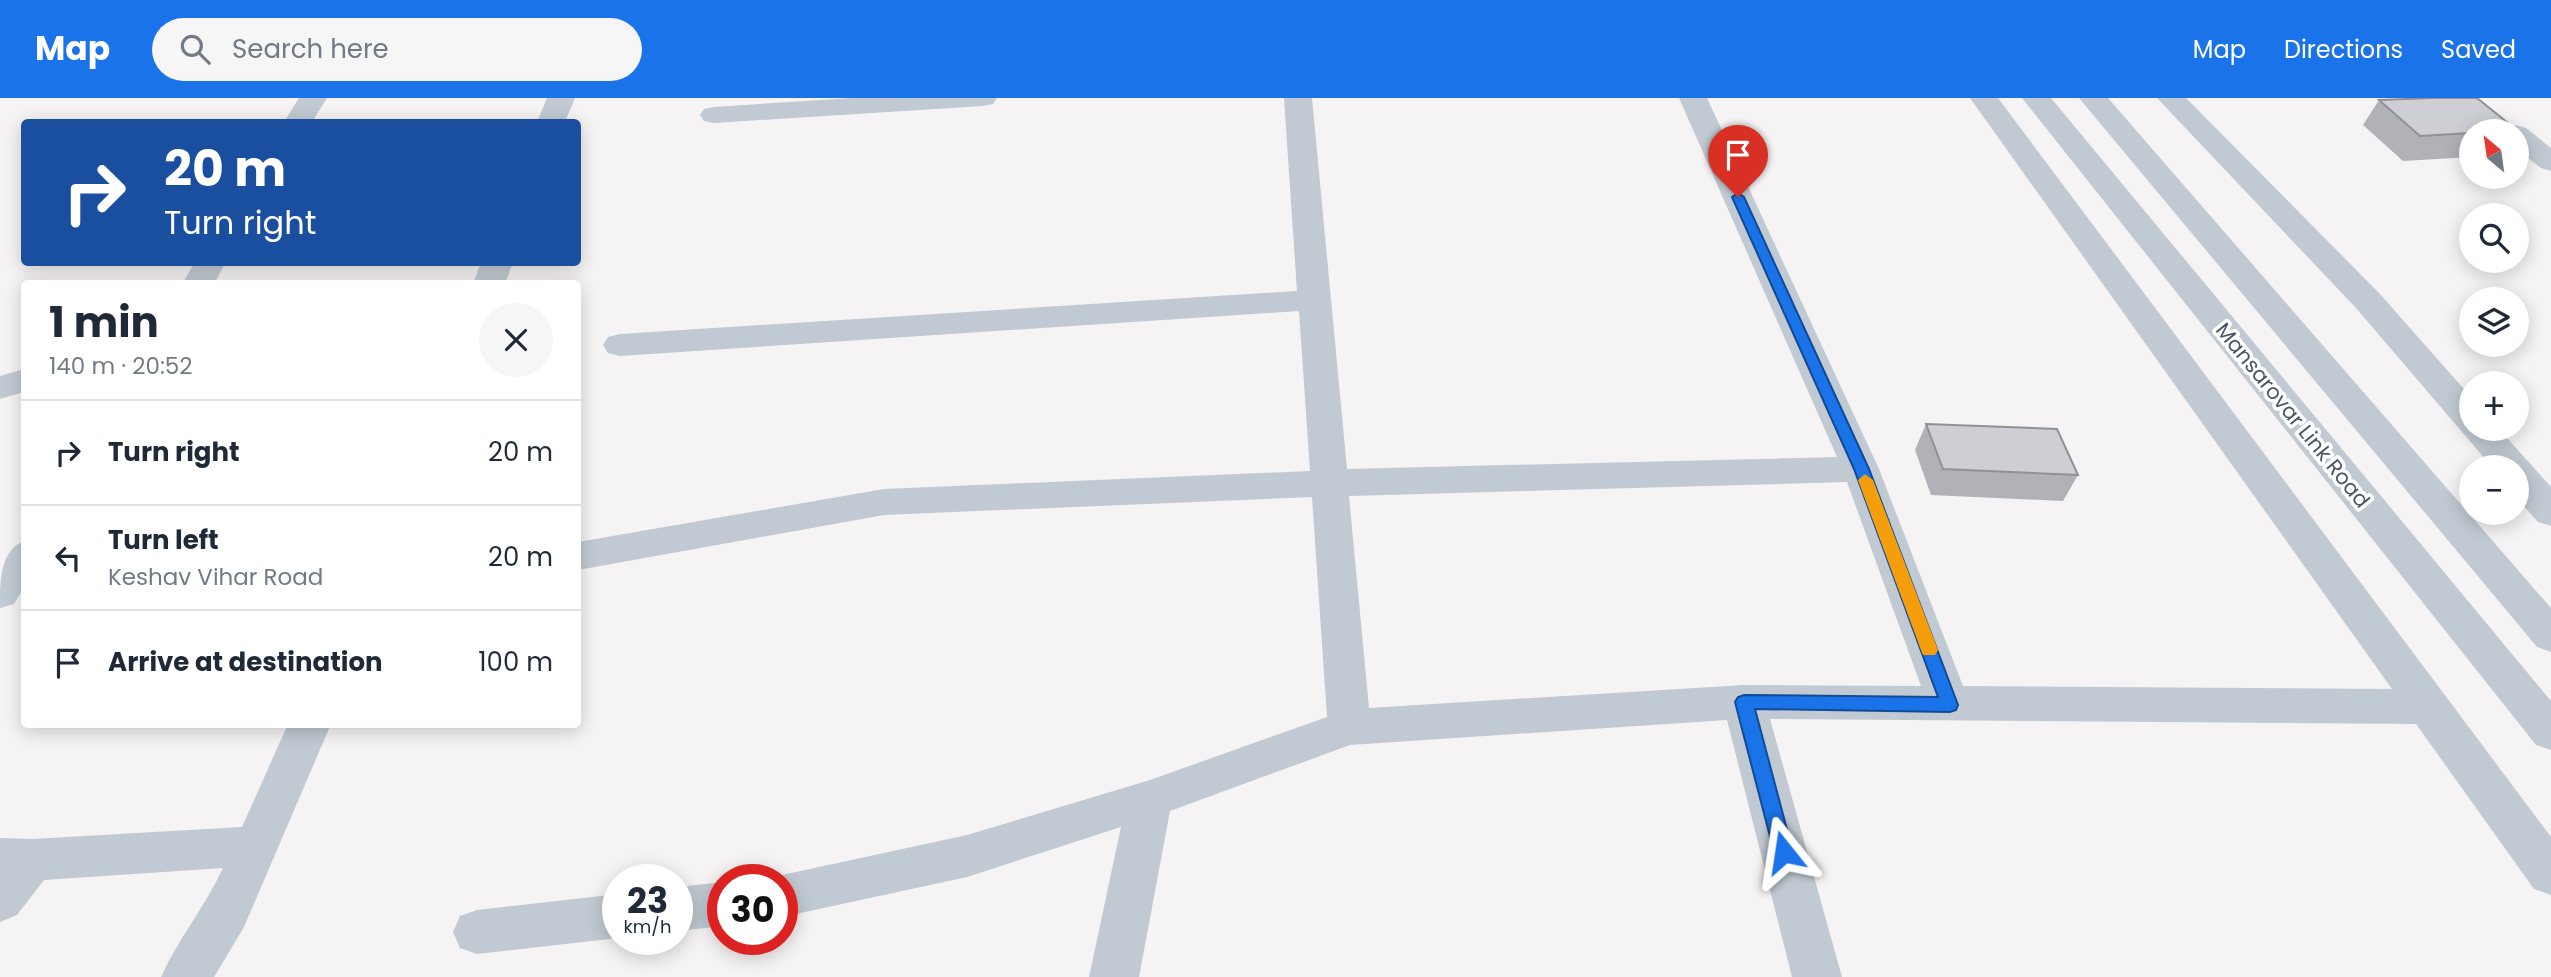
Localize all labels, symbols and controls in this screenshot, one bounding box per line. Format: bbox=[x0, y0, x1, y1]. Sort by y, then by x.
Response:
search box bbox=[152, 18, 642, 81]
text: Map bbox=[35, 25, 110, 72]
icon: search bbox=[176, 30, 214, 68]
text: Search here bbox=[232, 31, 389, 67]
text: Map bbox=[2193, 33, 2246, 66]
text: Directions bbox=[2284, 33, 2403, 66]
text: Saved bbox=[2441, 33, 2516, 66]
north arrow bbox=[2459, 119, 2529, 189]
map controls bbox=[2459, 119, 2529, 525]
pin bbox=[1708, 125, 1768, 197]
text: 20 m bbox=[164, 135, 286, 203]
icon: arrive bbox=[1719, 136, 1757, 174]
icon: right bbox=[49, 147, 140, 238]
text: Turn right bbox=[164, 200, 316, 245]
button: search bbox=[2459, 203, 2529, 273]
button: layers bbox=[2459, 287, 2529, 357]
text: 1 min bbox=[49, 293, 159, 352]
button: close bbox=[479, 303, 553, 377]
street label: Mansarovar Link Road bbox=[2209, 316, 2377, 514]
text: 140 m · 20:52 bbox=[49, 350, 193, 382]
button: + bbox=[2459, 371, 2529, 441]
icon: right bbox=[49, 434, 87, 472]
text: Turn right bbox=[108, 434, 240, 470]
text: 20 m bbox=[488, 434, 553, 470]
button: − bbox=[2459, 455, 2529, 525]
text: Turn left bbox=[108, 522, 219, 558]
icon: left bbox=[49, 539, 87, 577]
text: 20 m bbox=[488, 539, 553, 575]
text: Keshav Vihar Road bbox=[108, 561, 323, 593]
icon: arrive bbox=[49, 644, 87, 682]
text: Arrive at destination bbox=[108, 644, 383, 680]
text: 100 m bbox=[478, 644, 553, 680]
position arrow bbox=[1747, 815, 1821, 889]
speed limit sign: 30 bbox=[707, 864, 798, 955]
text: 23 bbox=[627, 876, 668, 925]
text: km/h bbox=[624, 914, 671, 939]

